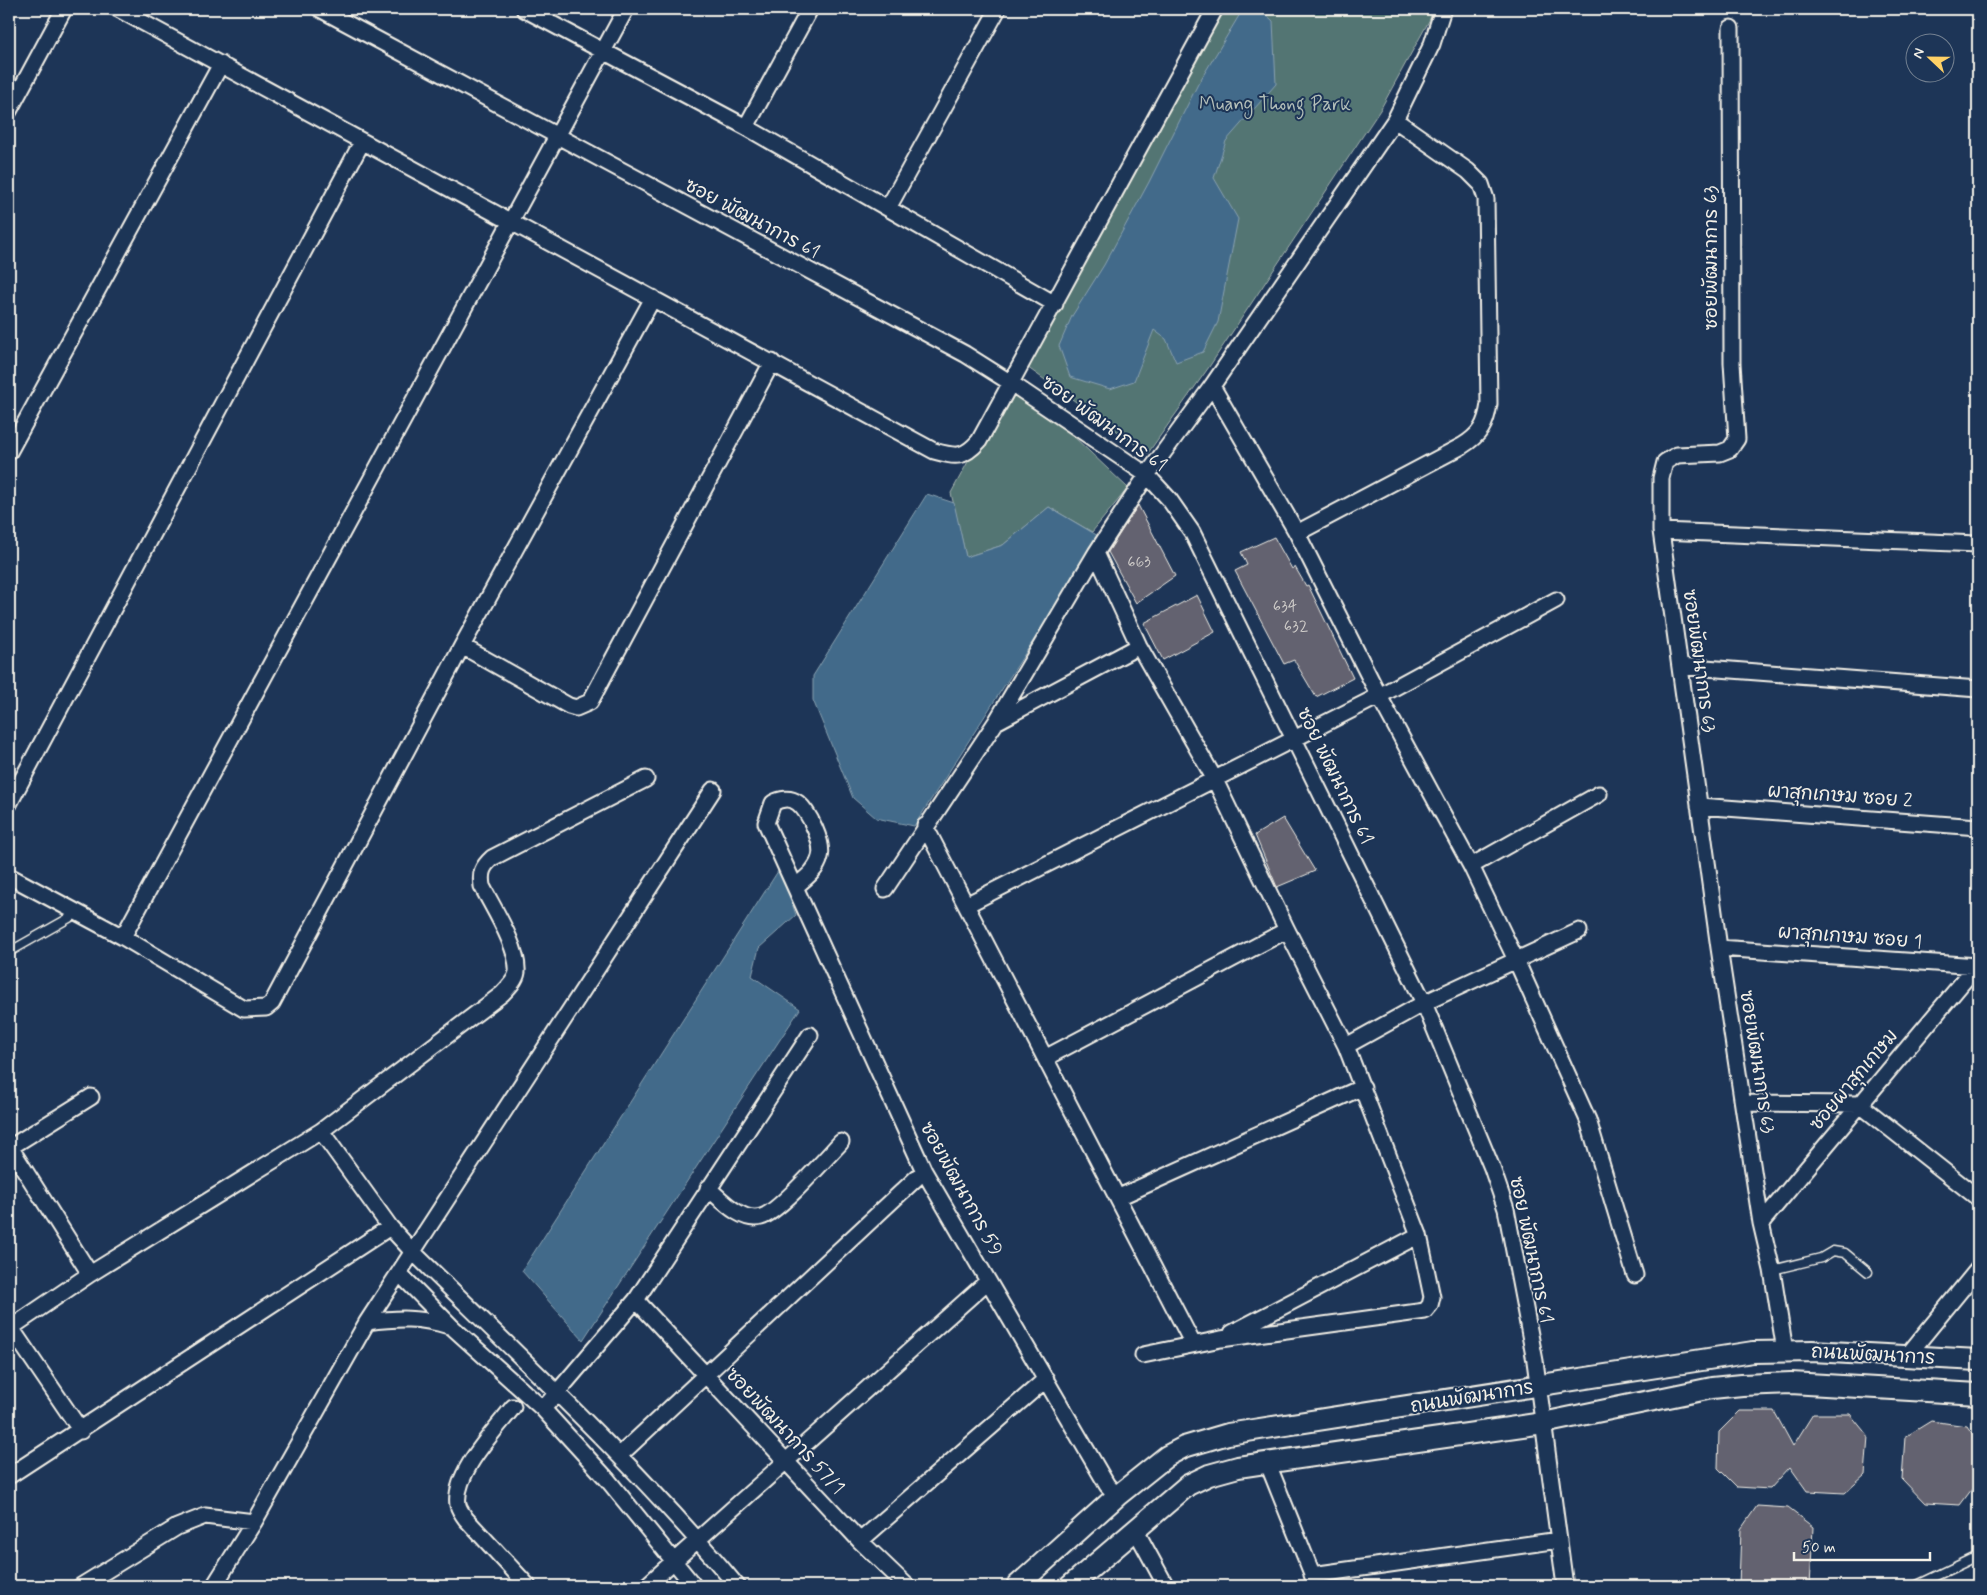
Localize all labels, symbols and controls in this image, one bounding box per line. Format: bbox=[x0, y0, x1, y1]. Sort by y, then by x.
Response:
north arrow bbox=[1904, 32, 1954, 82]
text: N bbox=[1909, 46, 1929, 61]
park label: Muang Thong Park bbox=[1199, 92, 1351, 120]
street label: ซอย พัฒนาการ 61 bbox=[680, 173, 824, 265]
street label: ซอยพัฒนาการ 63 bbox=[1699, 186, 1724, 330]
street label: ซอย พัฒนาการ 61 bbox=[1036, 370, 1172, 478]
house number: 663 bbox=[1127, 552, 1151, 573]
street label: ซอยพัฒนาการ 63 bbox=[1677, 588, 1721, 734]
house number: 634 bbox=[1273, 596, 1297, 617]
house number: 632 bbox=[1284, 616, 1309, 637]
street label: ซอย พัฒนาการ 61 bbox=[1291, 703, 1379, 849]
street label: ผาสุกเกษม ซอย 2 bbox=[1767, 778, 1913, 815]
street label: ผาสุกเกษม ซอย 1 bbox=[1777, 919, 1923, 956]
street label: ซอยพัฒนาการ 63 bbox=[1733, 989, 1781, 1135]
street label: ซอยผาสุกเกษม bbox=[1804, 1024, 1905, 1137]
street label: ซอยพัฒนาการ 59 bbox=[914, 1118, 1008, 1260]
street label: ซอย พัฒนาการ 61 bbox=[1503, 1174, 1559, 1326]
street label: ถนนพัฒนาการ bbox=[1810, 1339, 1936, 1371]
street label: ซอยพัฒนาการ 57/1 bbox=[720, 1362, 850, 1500]
street label: ถนนพัฒนาการ bbox=[1409, 1375, 1535, 1419]
scale bar bbox=[1794, 1530, 1931, 1562]
text: 50 m bbox=[1802, 1538, 1836, 1558]

